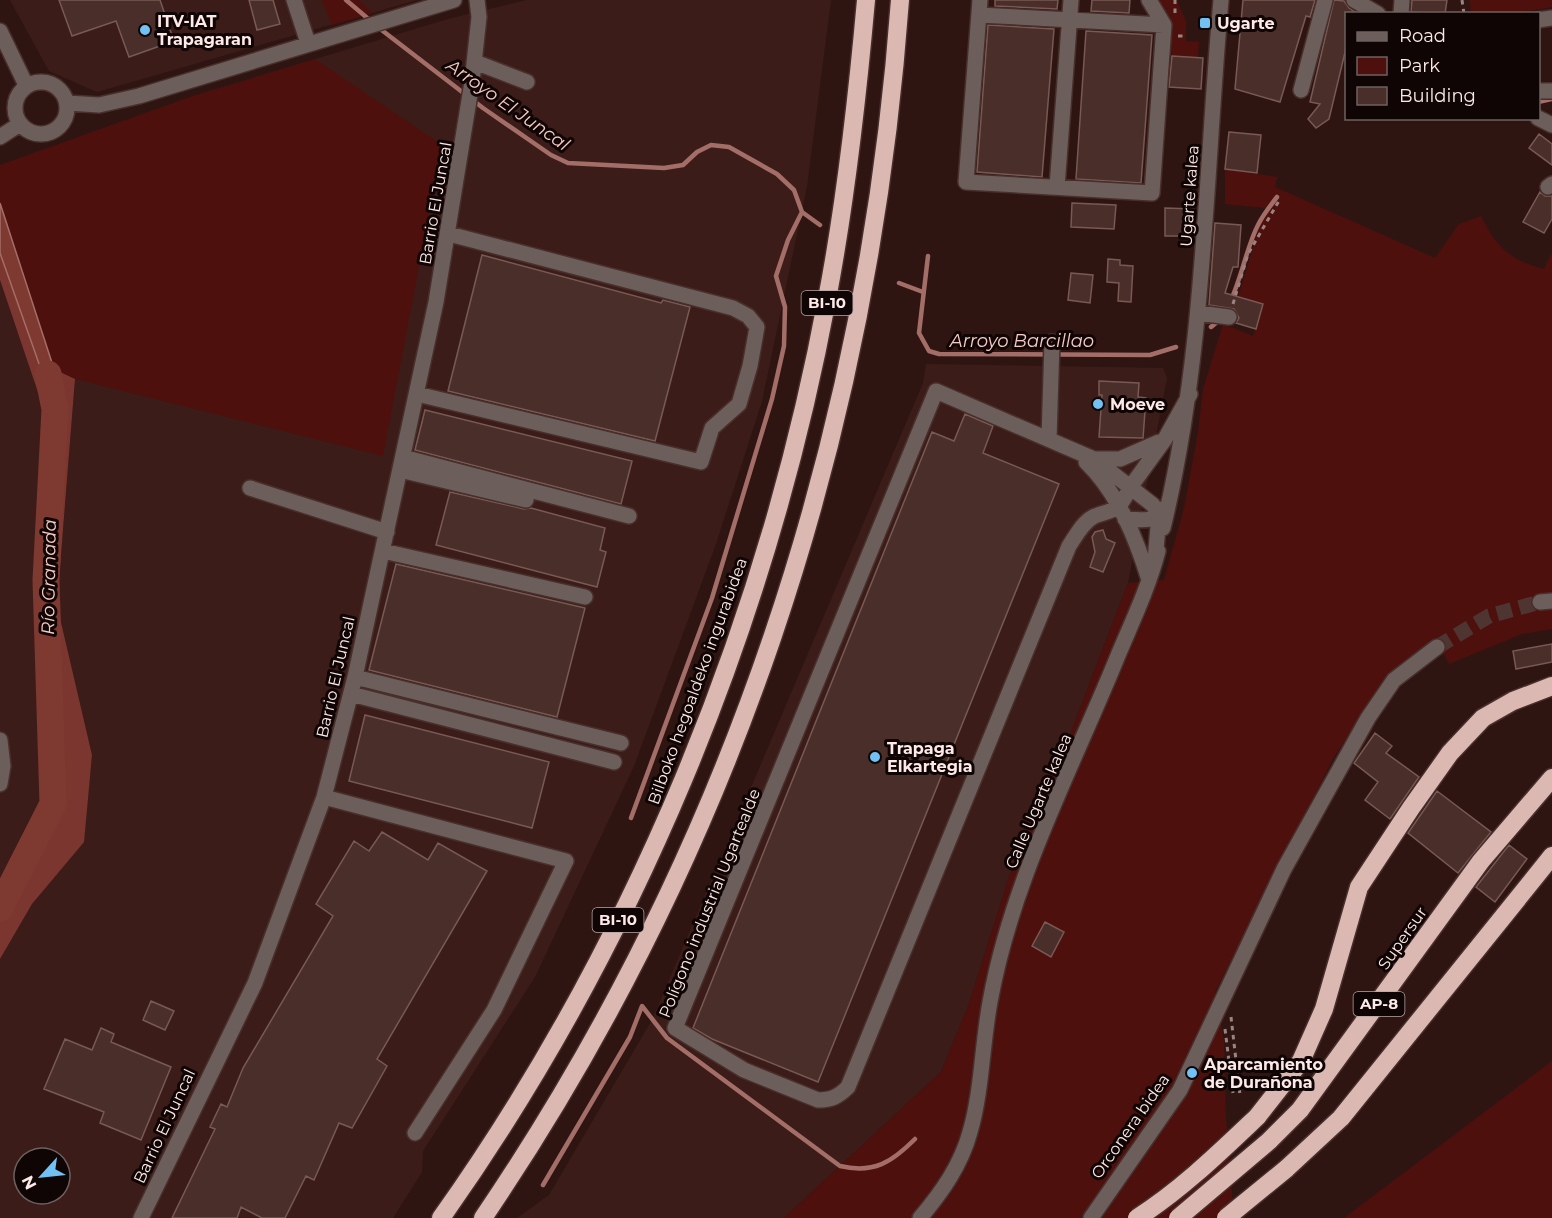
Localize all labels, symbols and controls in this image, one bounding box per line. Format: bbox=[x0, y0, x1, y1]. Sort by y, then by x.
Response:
place label: ITV-IAT Trapagaran bbox=[157, 12, 252, 49]
legend bbox=[1345, 12, 1540, 120]
place label: Ugarte bbox=[1217, 14, 1275, 33]
marker: Ugarte bbox=[1198, 16, 1212, 30]
marker: ITV-IAT Trapagaran bbox=[138, 23, 152, 37]
text: Road bbox=[1399, 25, 1446, 47]
water label: Arroyo El Juncal bbox=[441, 54, 574, 156]
text: Park bbox=[1399, 55, 1440, 77]
text: Building bbox=[1399, 85, 1476, 107]
street label: Barrio El Juncal bbox=[415, 140, 456, 266]
street label: Ugarte kalea bbox=[1176, 145, 1203, 247]
road number: BI-10 bbox=[802, 291, 852, 315]
water label: Arroyo Barcillao bbox=[949, 330, 1094, 352]
place label: Moeve bbox=[1110, 395, 1165, 414]
marker: Moeve bbox=[1091, 397, 1105, 411]
water label: Río Granada bbox=[37, 519, 61, 635]
street label: Bilboko hegoaldeko ingurabidea bbox=[644, 555, 751, 807]
street label: Barrio El Juncal bbox=[312, 614, 359, 740]
street label: Calle Ugarte kalea bbox=[1001, 731, 1076, 872]
place label: Trapaga Elkartegia bbox=[887, 739, 973, 776]
marker: Trapaga Elkartegia bbox=[868, 750, 882, 764]
street label: Polígono industrial Ugartealde bbox=[655, 786, 764, 1020]
street label: Supersur bbox=[1374, 903, 1431, 973]
road number: BI-10 bbox=[592, 908, 644, 932]
road number: AP-8 bbox=[1354, 992, 1404, 1016]
place label: Aparcamiento de Durañona bbox=[1203, 1055, 1323, 1092]
street label: Barrio El Juncal bbox=[130, 1066, 199, 1186]
marker: Aparcamiento de Durañona bbox=[1185, 1066, 1199, 1080]
street label: Orconera bidea bbox=[1087, 1070, 1174, 1182]
north arrow bbox=[12, 1146, 72, 1206]
text: N bbox=[18, 1173, 40, 1193]

